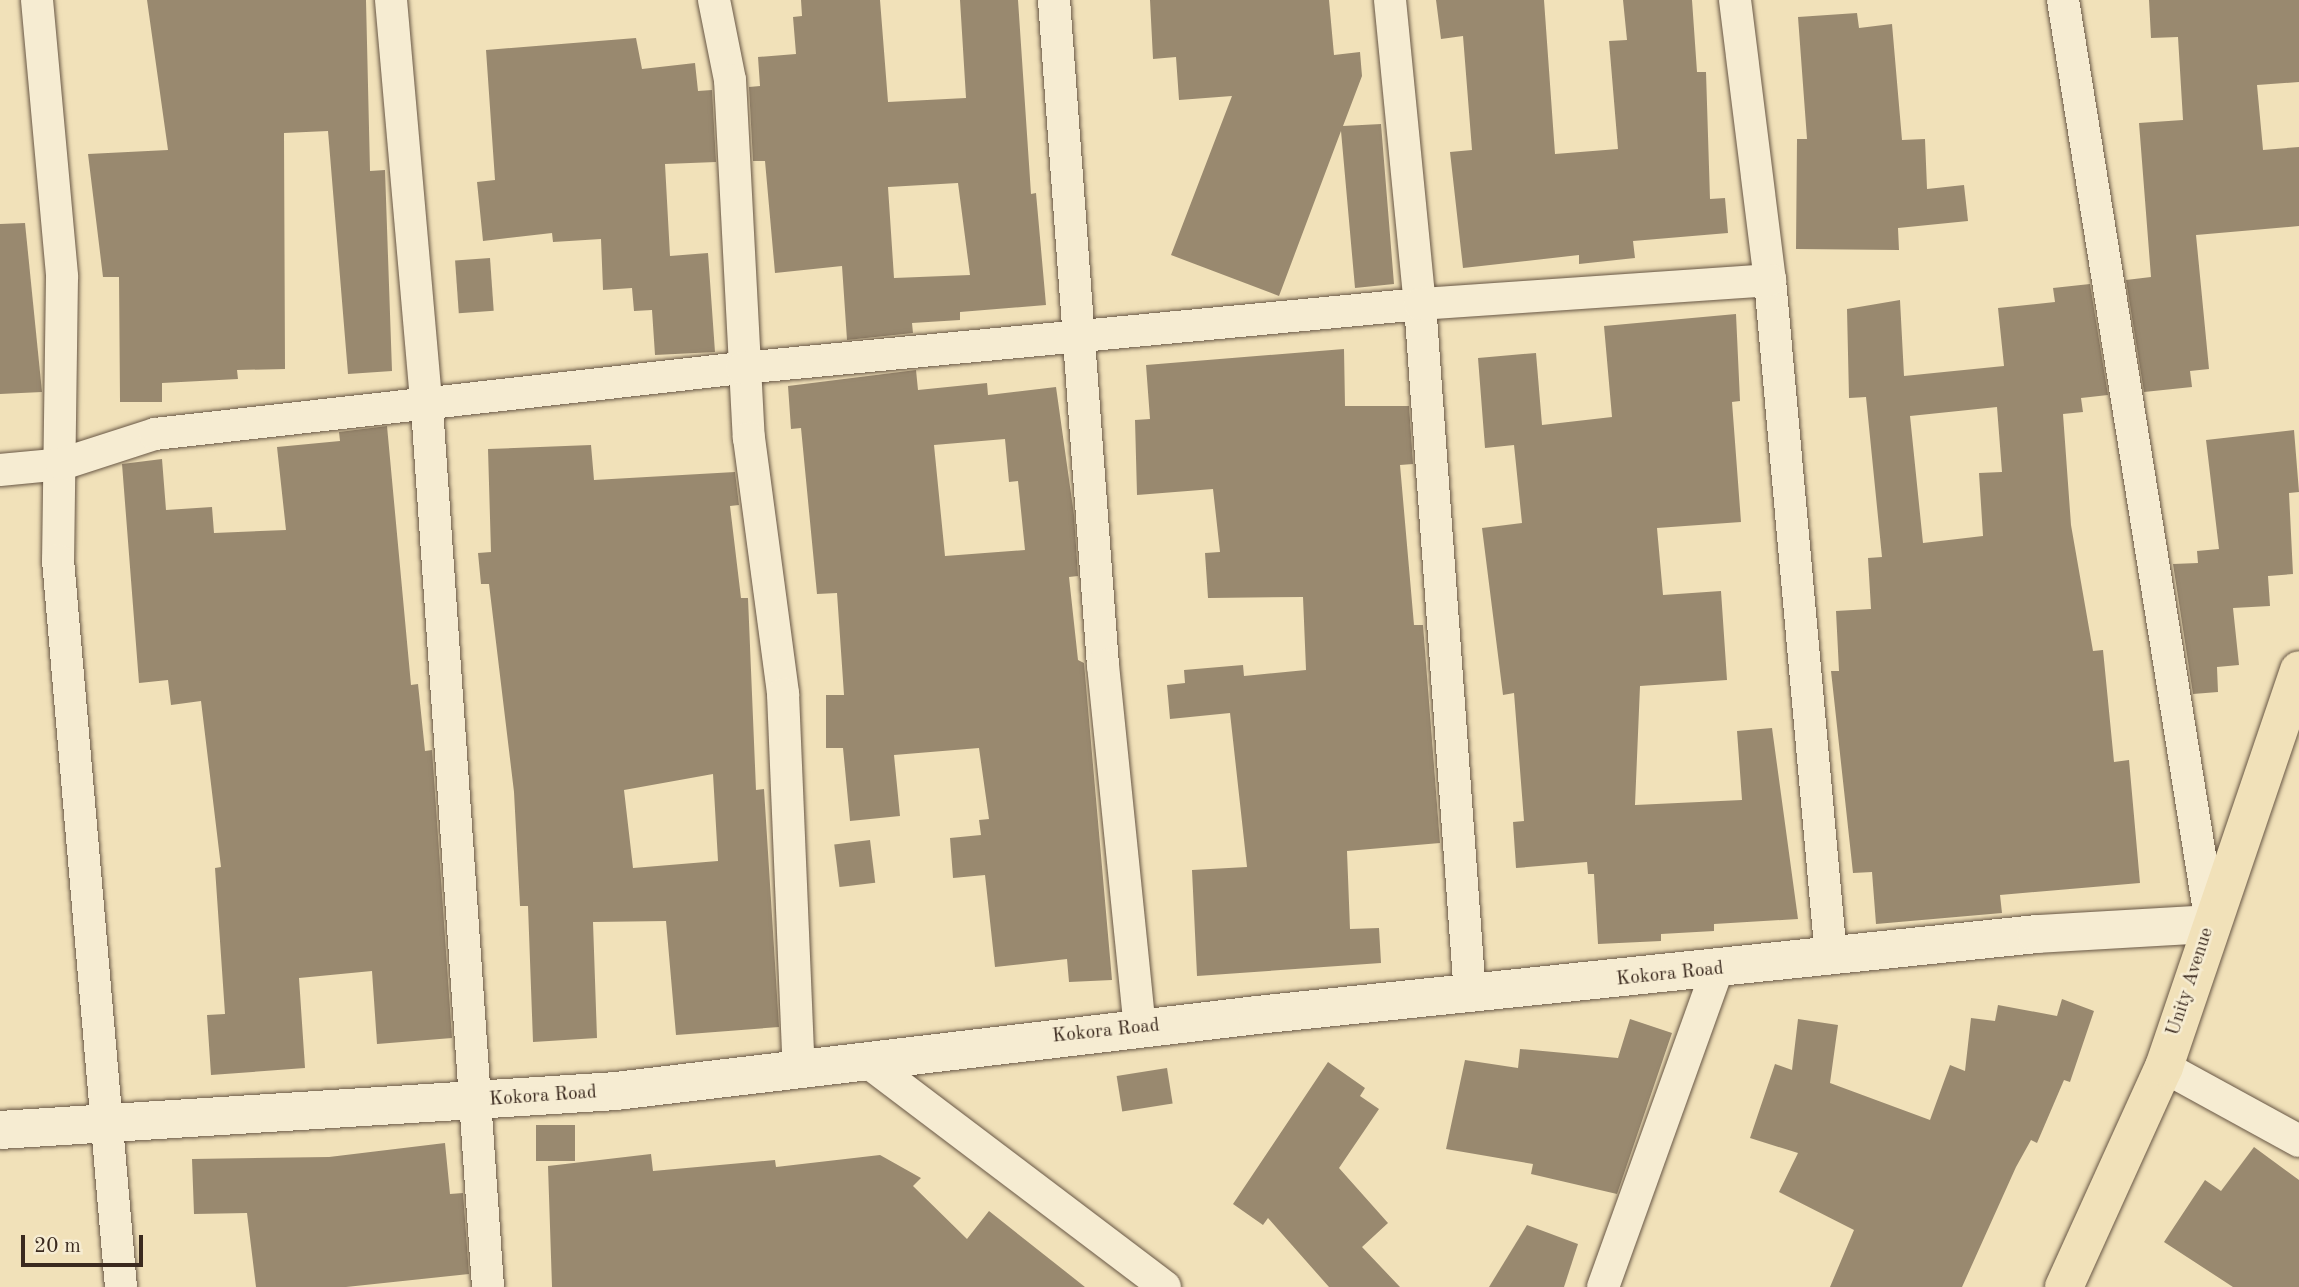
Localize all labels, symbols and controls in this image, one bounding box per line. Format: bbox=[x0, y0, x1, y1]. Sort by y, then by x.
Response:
street label: Unity Avenue bbox=[2163, 925, 2219, 1039]
street label: Kokora Road bbox=[1615, 958, 1725, 992]
street label: Kokora Road bbox=[1051, 1015, 1161, 1049]
street label: Kokora Road bbox=[488, 1082, 598, 1112]
scale bar bbox=[24, 1220, 147, 1264]
text: 20 m bbox=[34, 1236, 81, 1257]

